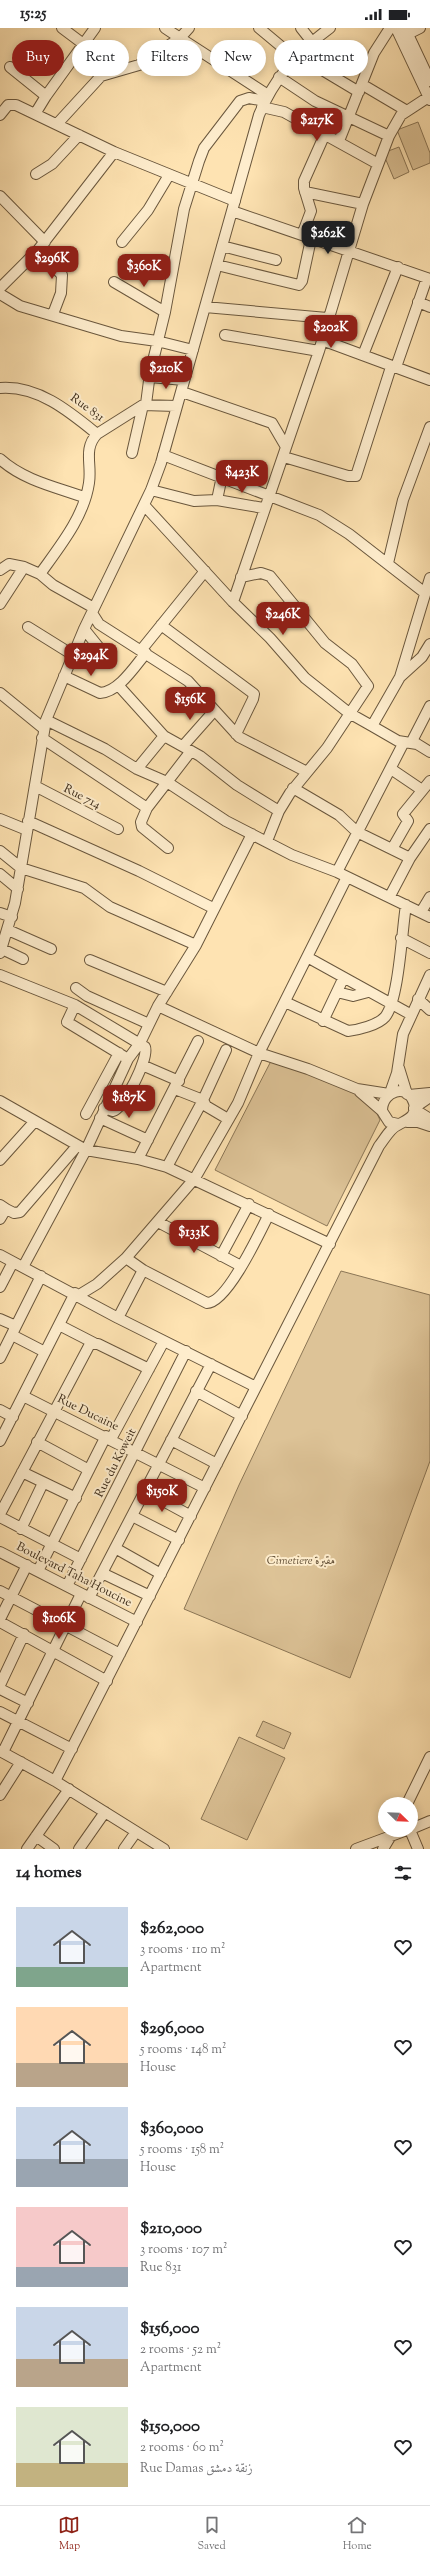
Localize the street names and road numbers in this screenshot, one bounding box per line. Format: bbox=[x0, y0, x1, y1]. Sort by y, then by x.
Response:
street label: Rue 831 bbox=[66, 389, 108, 427]
street label: Rue 714 bbox=[60, 780, 104, 814]
street label: Rue Ducaine bbox=[54, 1390, 122, 1436]
street label: Rue du Koweit bbox=[91, 1425, 141, 1501]
street label: Boulevard Taha Houcine bbox=[13, 1538, 135, 1612]

